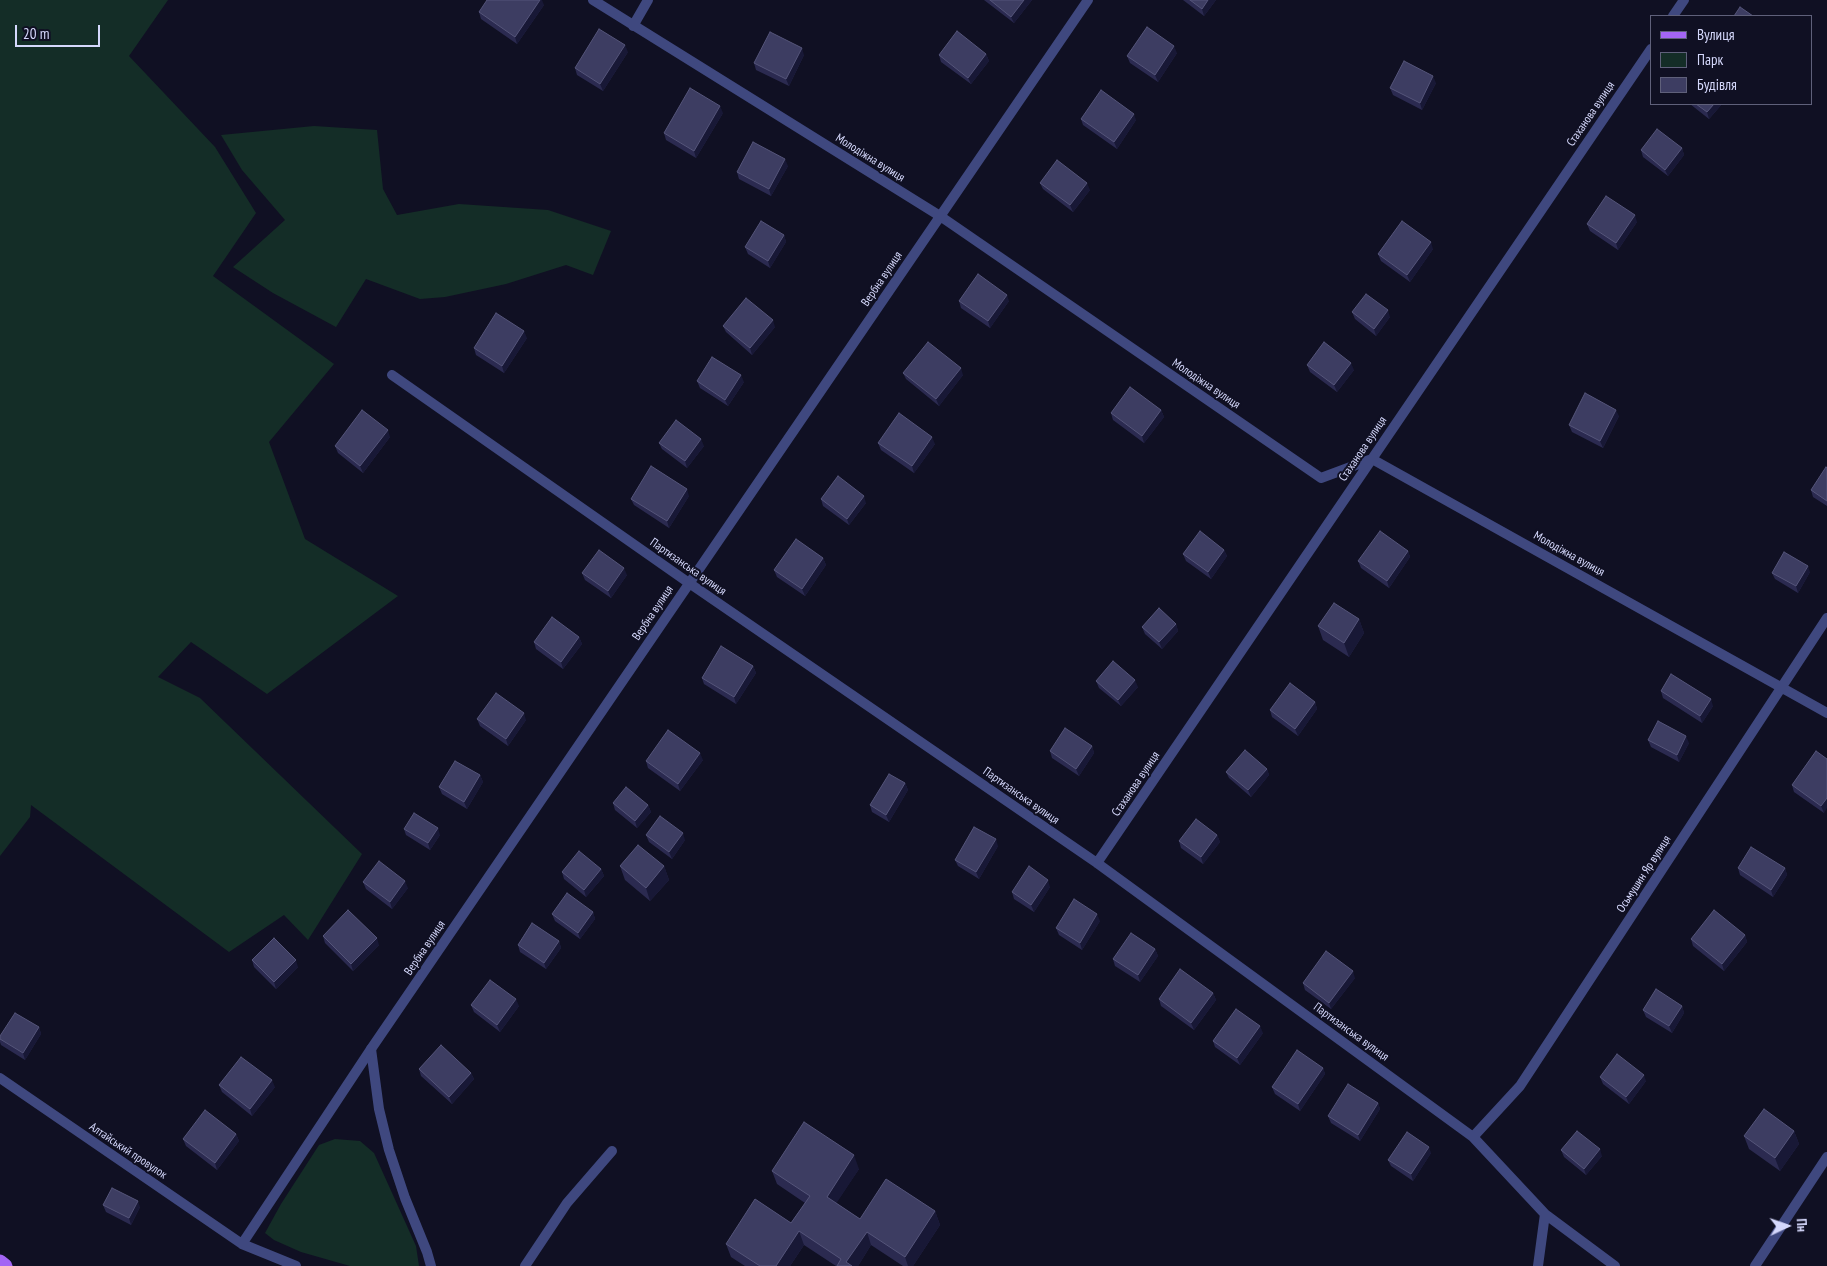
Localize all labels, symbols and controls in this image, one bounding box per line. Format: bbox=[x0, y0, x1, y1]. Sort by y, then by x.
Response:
scale bar bbox=[18, 15, 102, 47]
legend bbox=[1650, 15, 1812, 105]
text: 20 m bbox=[23, 24, 49, 43]
text: Вулиця bbox=[1697, 25, 1735, 44]
text: Парк bbox=[1697, 50, 1723, 69]
text: Будівля bbox=[1697, 75, 1737, 94]
street label: Стаханова вулиця bbox=[1564, 79, 1618, 149]
street label: Молодіжна вулиця bbox=[833, 131, 907, 185]
street label: Вербна вулиця bbox=[858, 249, 906, 309]
street label: Молодіжна вулиця bbox=[1169, 356, 1243, 412]
street label: Стаханова вулиця bbox=[1336, 414, 1390, 484]
street label: Молодіжна вулиця bbox=[1531, 529, 1607, 579]
street label: Партизанська вулиця bbox=[647, 535, 729, 599]
street label: Вербна вулиця bbox=[629, 583, 677, 643]
street label: Стаханова вулиця bbox=[1109, 749, 1163, 819]
street label: Партизанська вулиця bbox=[980, 764, 1062, 828]
street label: Осьмушин Яр вулиця bbox=[1614, 833, 1674, 915]
street label: Вербна вулиця bbox=[401, 918, 449, 978]
street label: Партизанська вулиця bbox=[1311, 1000, 1391, 1064]
street label: Алтайський провулок bbox=[87, 1120, 169, 1182]
north arrow bbox=[1762, 1201, 1812, 1251]
text: Пн bbox=[1793, 1218, 1811, 1232]

